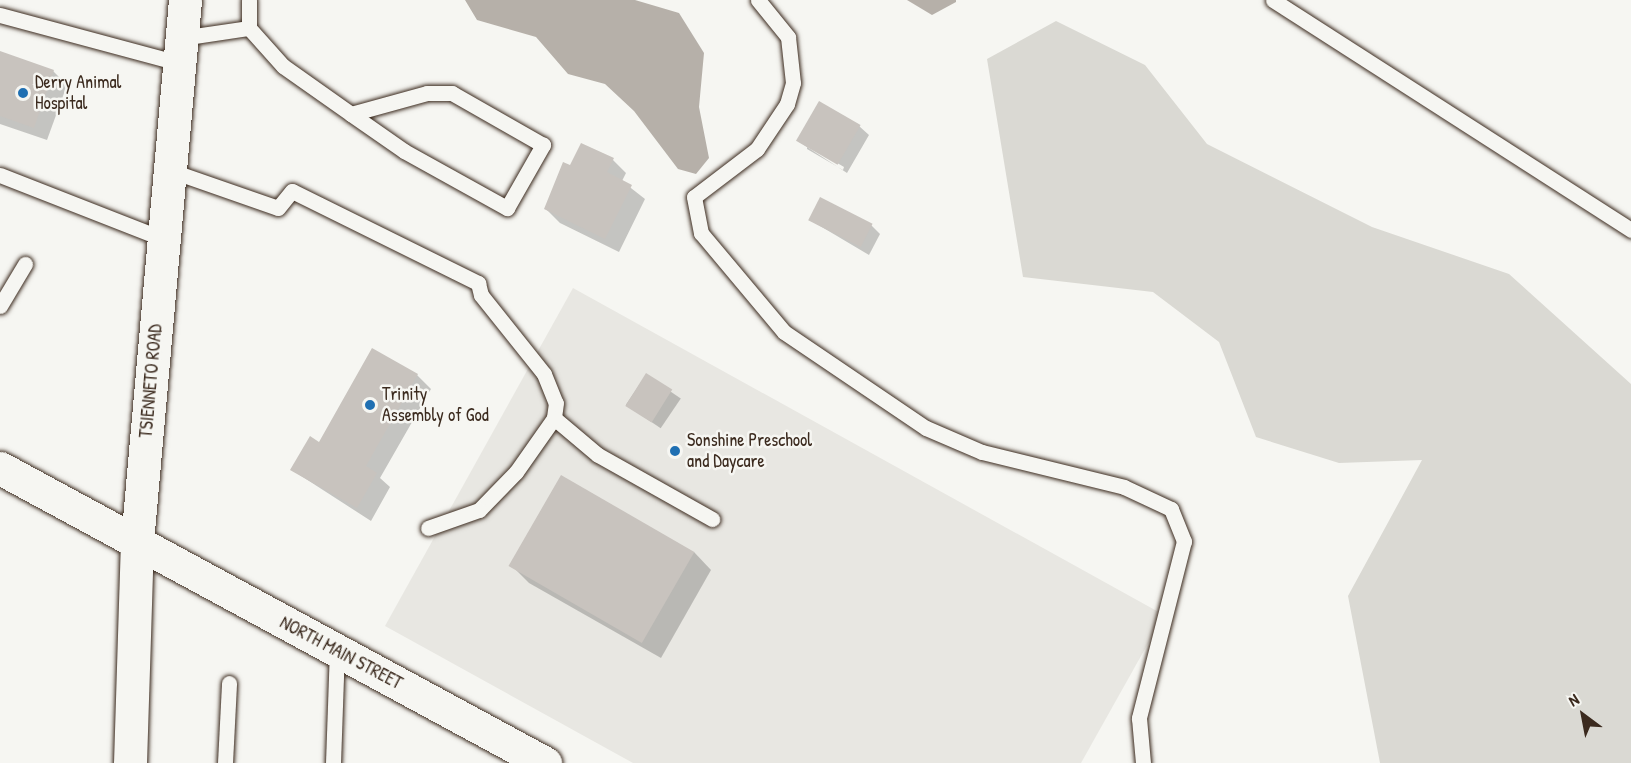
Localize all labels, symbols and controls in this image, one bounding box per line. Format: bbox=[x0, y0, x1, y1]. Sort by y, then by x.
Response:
place label: Derry Animal Hospital bbox=[35, 72, 121, 115]
marker: Derry Animal Hospital bbox=[16, 86, 30, 100]
street label: TSIENNETO ROAD bbox=[135, 323, 167, 439]
place label: Trinity Assembly of God bbox=[382, 384, 489, 426]
marker: Trinity Assembly of God bbox=[363, 398, 377, 412]
place label: Sonshine Preschool and Daycare bbox=[687, 430, 812, 472]
marker: Sonshine Preschool and Daycare bbox=[668, 444, 682, 458]
street label: NORTH MAIN STREET bbox=[276, 612, 406, 694]
north arrow bbox=[1553, 685, 1613, 745]
text: N bbox=[1564, 688, 1583, 711]

